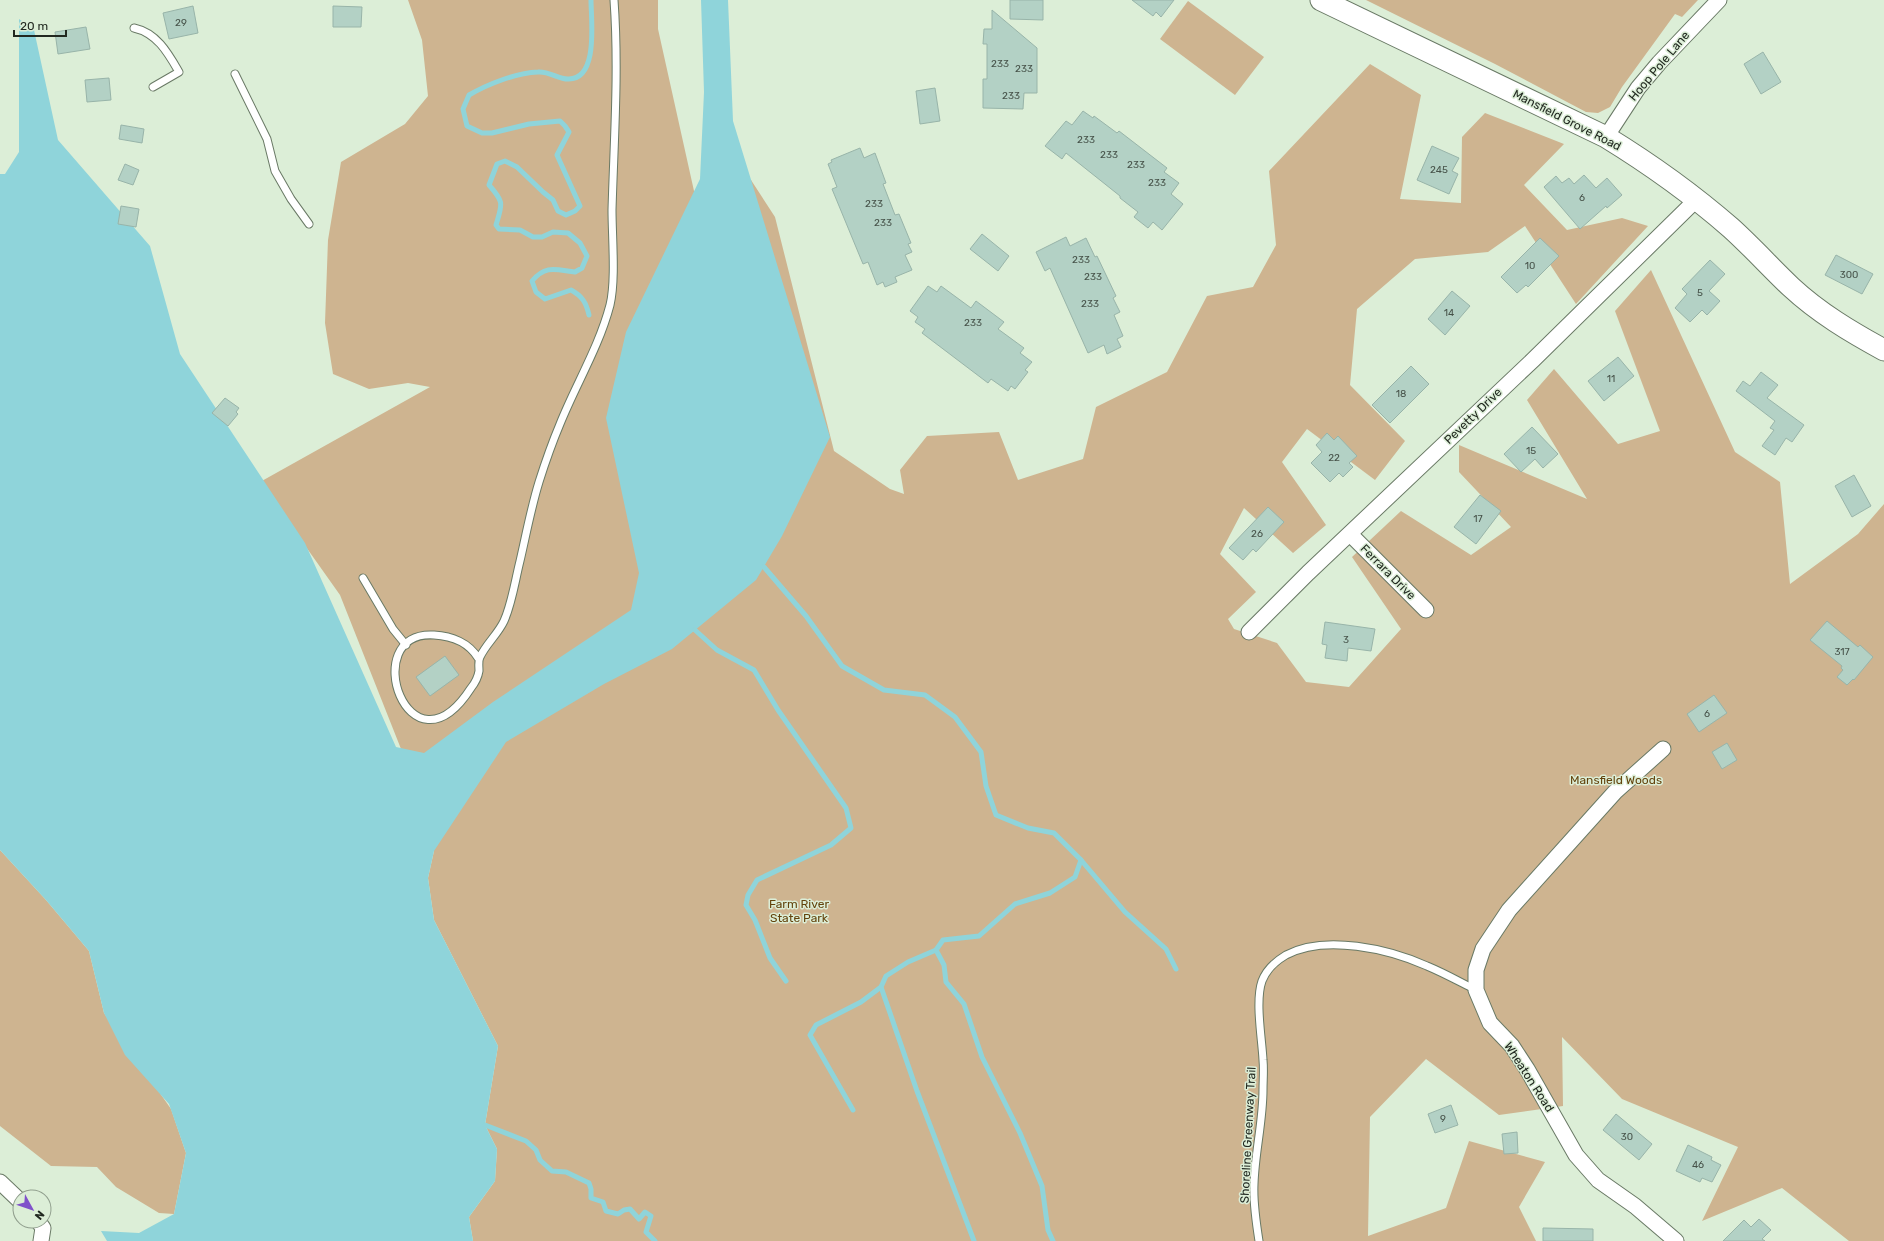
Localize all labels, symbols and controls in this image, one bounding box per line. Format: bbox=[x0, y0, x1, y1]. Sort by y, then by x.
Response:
scale bar bbox=[14, 12, 66, 38]
house number: 29 bbox=[175, 17, 187, 29]
text: 20 m bbox=[20, 19, 48, 33]
street label: Hoop Pole Lane bbox=[1626, 28, 1692, 104]
house number: 233 bbox=[991, 58, 1009, 70]
house number: 233 bbox=[1015, 63, 1033, 75]
street label: Mansfield Grove Road bbox=[1511, 87, 1623, 153]
house number: 233 bbox=[1002, 90, 1020, 102]
house number: 233 bbox=[1077, 134, 1095, 146]
house number: 233 bbox=[1100, 149, 1118, 161]
house number: 233 bbox=[1127, 159, 1145, 171]
house number: 245 bbox=[1430, 164, 1448, 176]
house number: 233 bbox=[1148, 177, 1166, 189]
house number: 6 bbox=[1579, 192, 1585, 204]
house number: 233 bbox=[865, 198, 883, 210]
house number: 233 bbox=[874, 217, 892, 229]
house number: 233 bbox=[1072, 254, 1090, 266]
house number: 10 bbox=[1525, 260, 1535, 272]
house number: 300 bbox=[1840, 269, 1858, 281]
house number: 233 bbox=[1084, 271, 1102, 283]
house number: 5 bbox=[1697, 287, 1703, 299]
house number: 233 bbox=[1081, 298, 1099, 310]
house number: 14 bbox=[1444, 307, 1454, 319]
house number: 233 bbox=[964, 317, 982, 329]
house number: 11 bbox=[1607, 373, 1615, 385]
street label: Pevetty Drive bbox=[1441, 385, 1505, 447]
house number: 18 bbox=[1396, 388, 1406, 400]
house number: 15 bbox=[1526, 445, 1536, 457]
house number: 22 bbox=[1328, 452, 1340, 464]
house number: 17 bbox=[1473, 513, 1483, 525]
house number: 26 bbox=[1251, 528, 1263, 540]
street label: Ferrara Drive bbox=[1358, 542, 1419, 603]
house number: 3 bbox=[1343, 634, 1349, 646]
house number: 317 bbox=[1834, 646, 1850, 658]
house number: 6 bbox=[1704, 708, 1710, 720]
park label: Mansfield Woods bbox=[1570, 773, 1662, 787]
park label: Farm River State Park bbox=[769, 897, 829, 925]
street label: Wheaton Road bbox=[1501, 1039, 1557, 1115]
street label: Shoreline Greenway Trail bbox=[1237, 1066, 1259, 1204]
house number: 9 bbox=[1440, 1113, 1446, 1125]
house number: 30 bbox=[1621, 1131, 1633, 1143]
house number: 46 bbox=[1692, 1159, 1704, 1171]
north arrow bbox=[12, 1189, 52, 1229]
text: N bbox=[32, 1208, 47, 1222]

